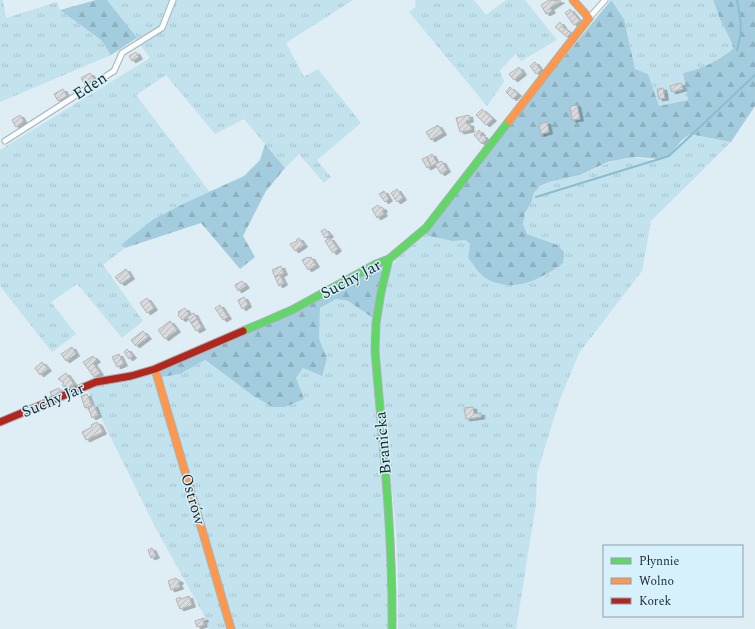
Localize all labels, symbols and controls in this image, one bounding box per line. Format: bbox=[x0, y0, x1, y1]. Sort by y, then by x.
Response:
street label: Eden bbox=[68, 66, 112, 106]
street label: Suchy Jar bbox=[316, 253, 386, 305]
street label: Suchy Jar bbox=[18, 376, 88, 424]
street label: Branicka bbox=[368, 410, 398, 476]
street label: Ostrów bbox=[174, 470, 212, 528]
legend bbox=[603, 545, 743, 617]
text: Płynnie bbox=[639, 552, 680, 571]
text: Wolno bbox=[639, 572, 674, 591]
text: Korek bbox=[639, 592, 671, 611]

